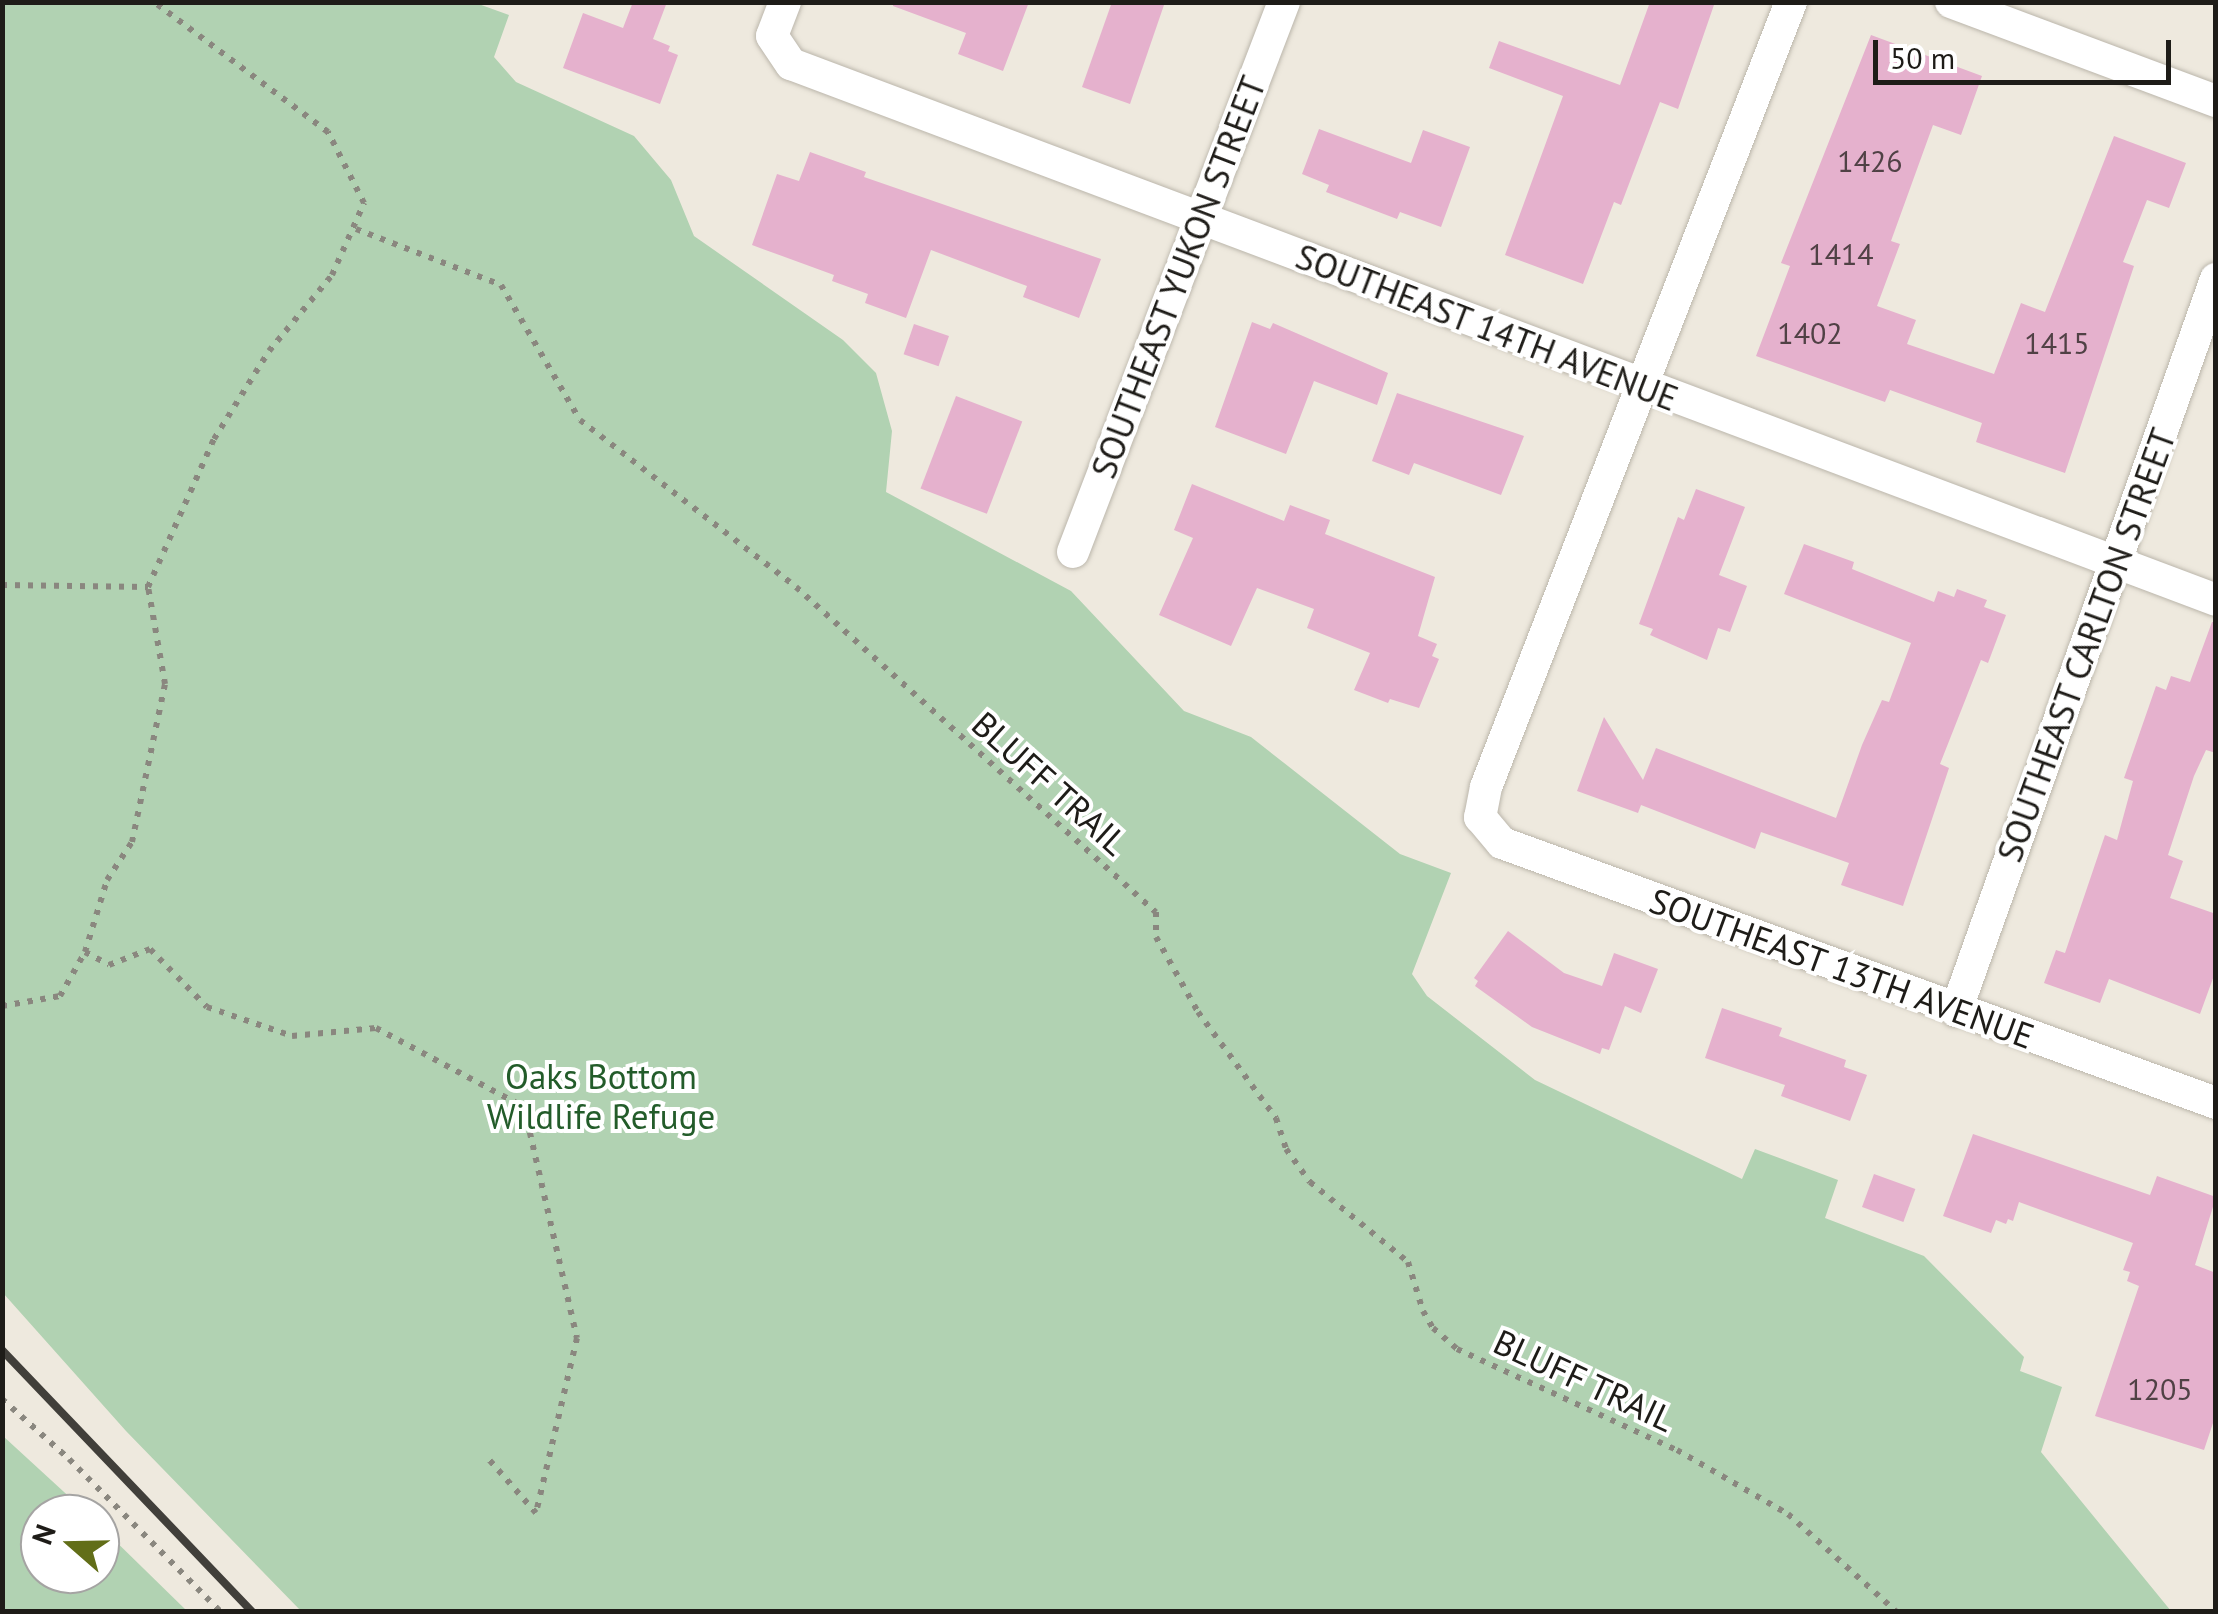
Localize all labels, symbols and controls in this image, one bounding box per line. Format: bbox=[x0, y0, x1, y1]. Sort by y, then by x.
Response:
scale bar bbox=[1878, 20, 2176, 82]
text: 50 m bbox=[1890, 38, 1955, 77]
street label: SOUTHEAST YUKON STREET bbox=[1081, 69, 1275, 485]
house number: 1426 bbox=[1837, 143, 1903, 179]
street label: SOUTHEAST 14TH AVENUE bbox=[1289, 234, 1685, 420]
house number: 1414 bbox=[1808, 236, 1874, 272]
house number: 1402 bbox=[1777, 315, 1843, 351]
house number: 1415 bbox=[2024, 325, 2090, 361]
street label: SOUTHEAST CARLTON STREET bbox=[1988, 422, 2184, 868]
street label: BLUFF TRAIL bbox=[963, 702, 1137, 864]
street label: SOUTHEAST 13TH AVENUE bbox=[1643, 878, 2041, 1058]
park label: Oaks Bottom Wildlife Refuge bbox=[487, 1055, 715, 1137]
street label: BLUFF TRAIL bbox=[1487, 1320, 1681, 1440]
house number: 1205 bbox=[2127, 1371, 2193, 1407]
north arrow bbox=[20, 1494, 120, 1594]
text: N bbox=[23, 1519, 64, 1549]

